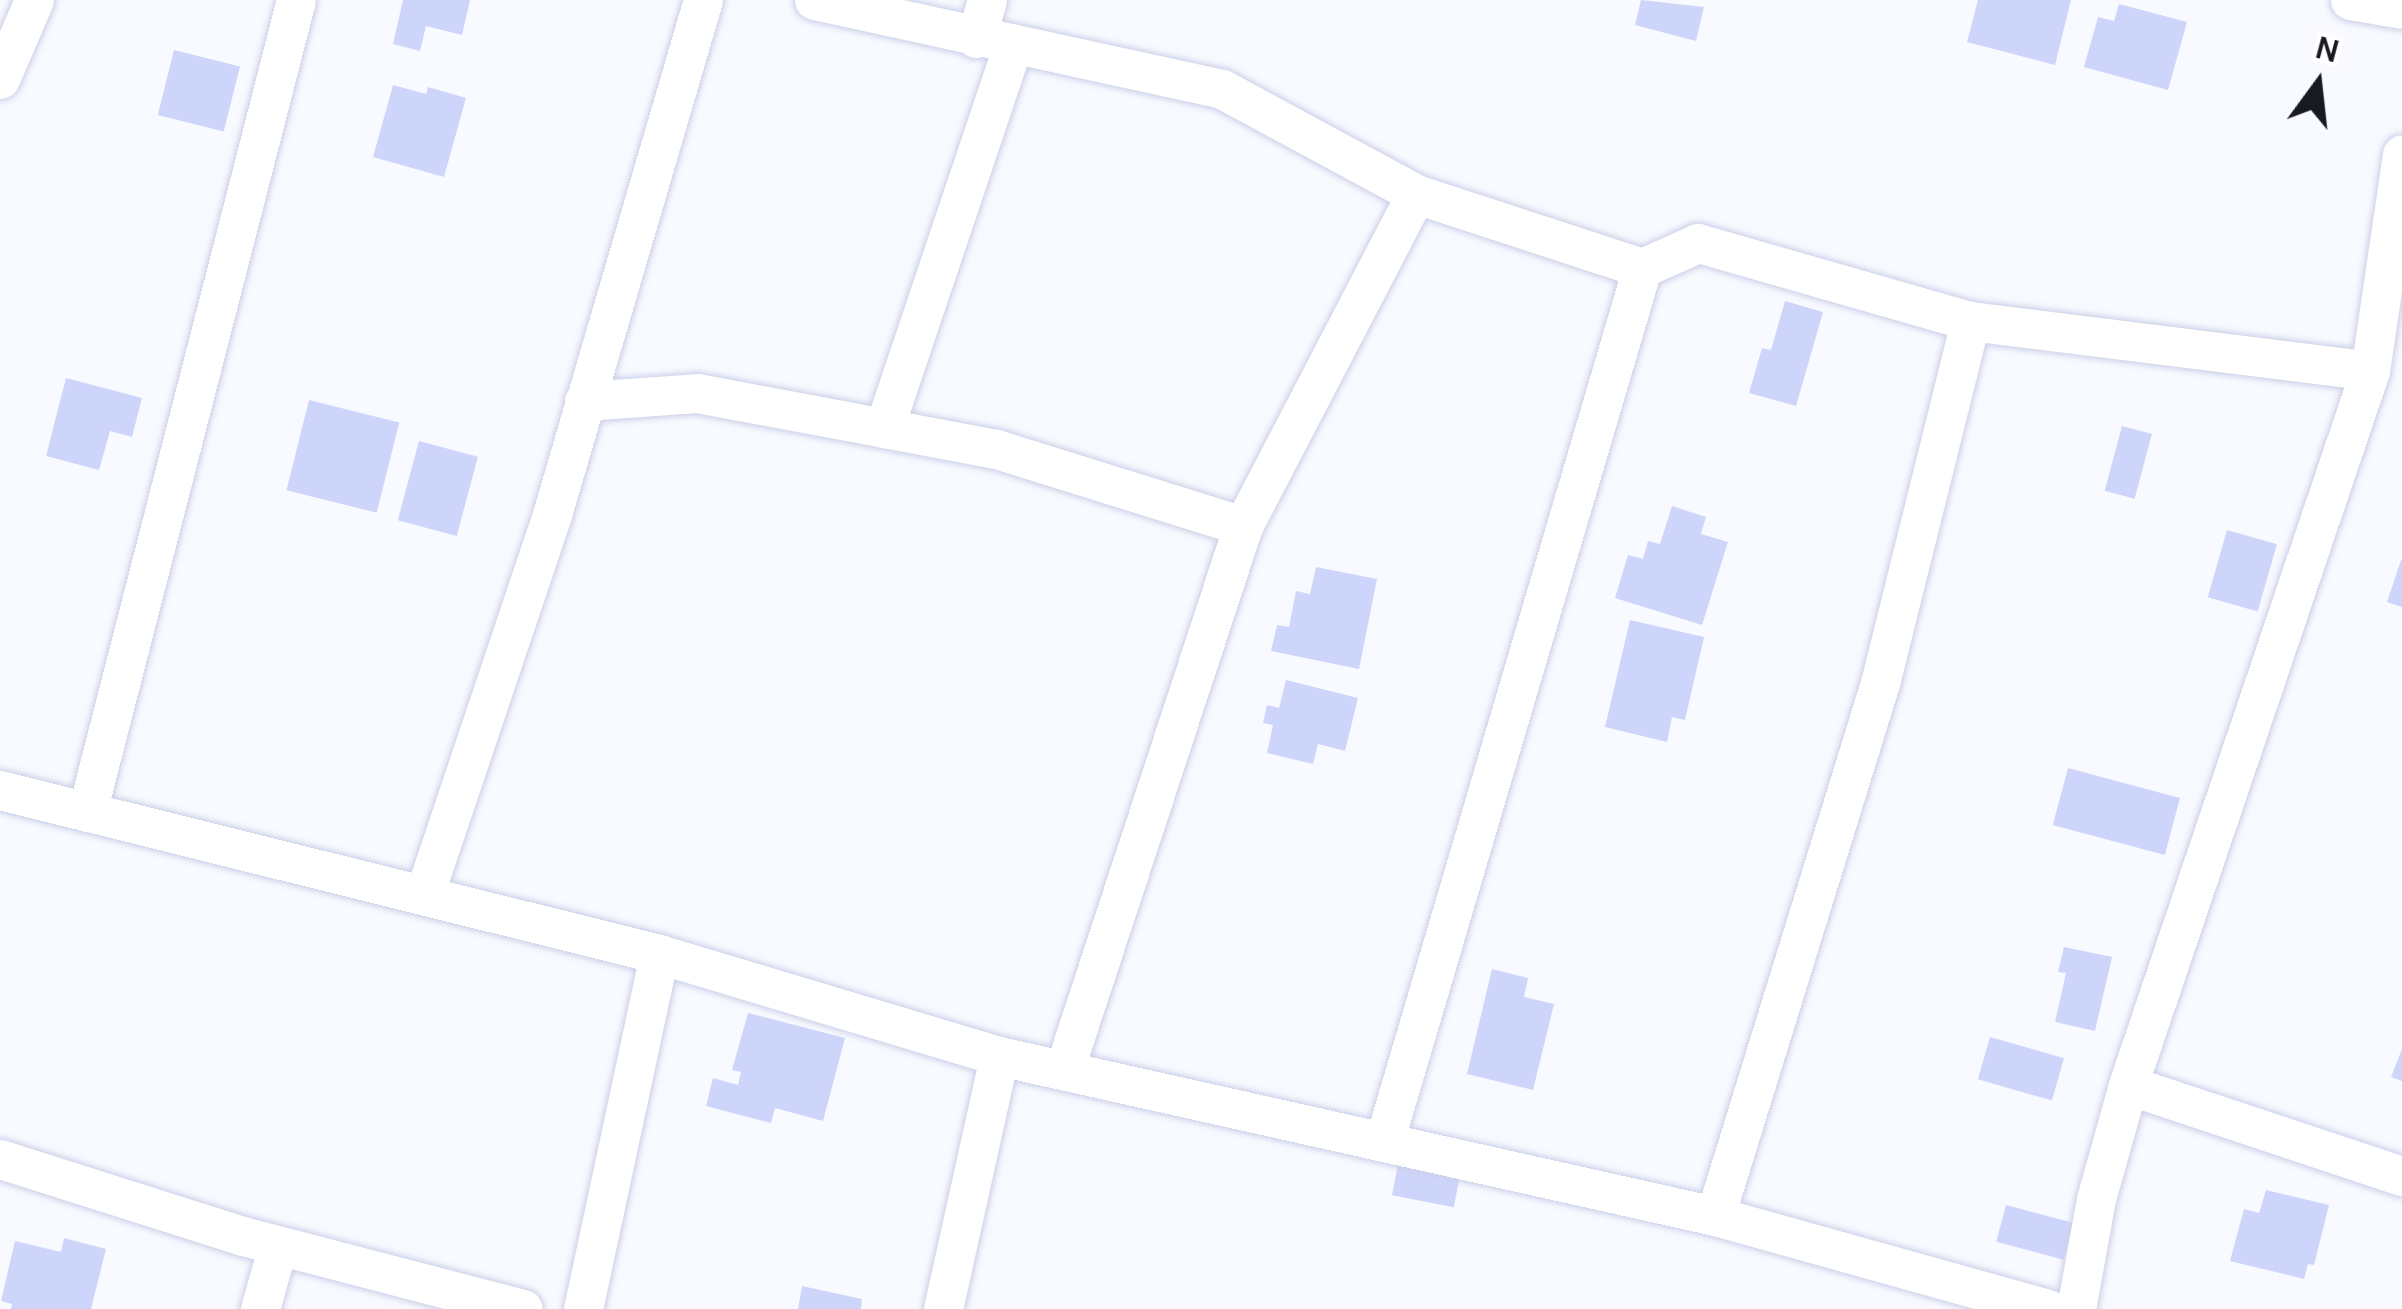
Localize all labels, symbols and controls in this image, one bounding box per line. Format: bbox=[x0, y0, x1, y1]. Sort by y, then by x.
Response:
north arrow bbox=[2258, 24, 2378, 144]
text: N bbox=[2311, 28, 2344, 71]

